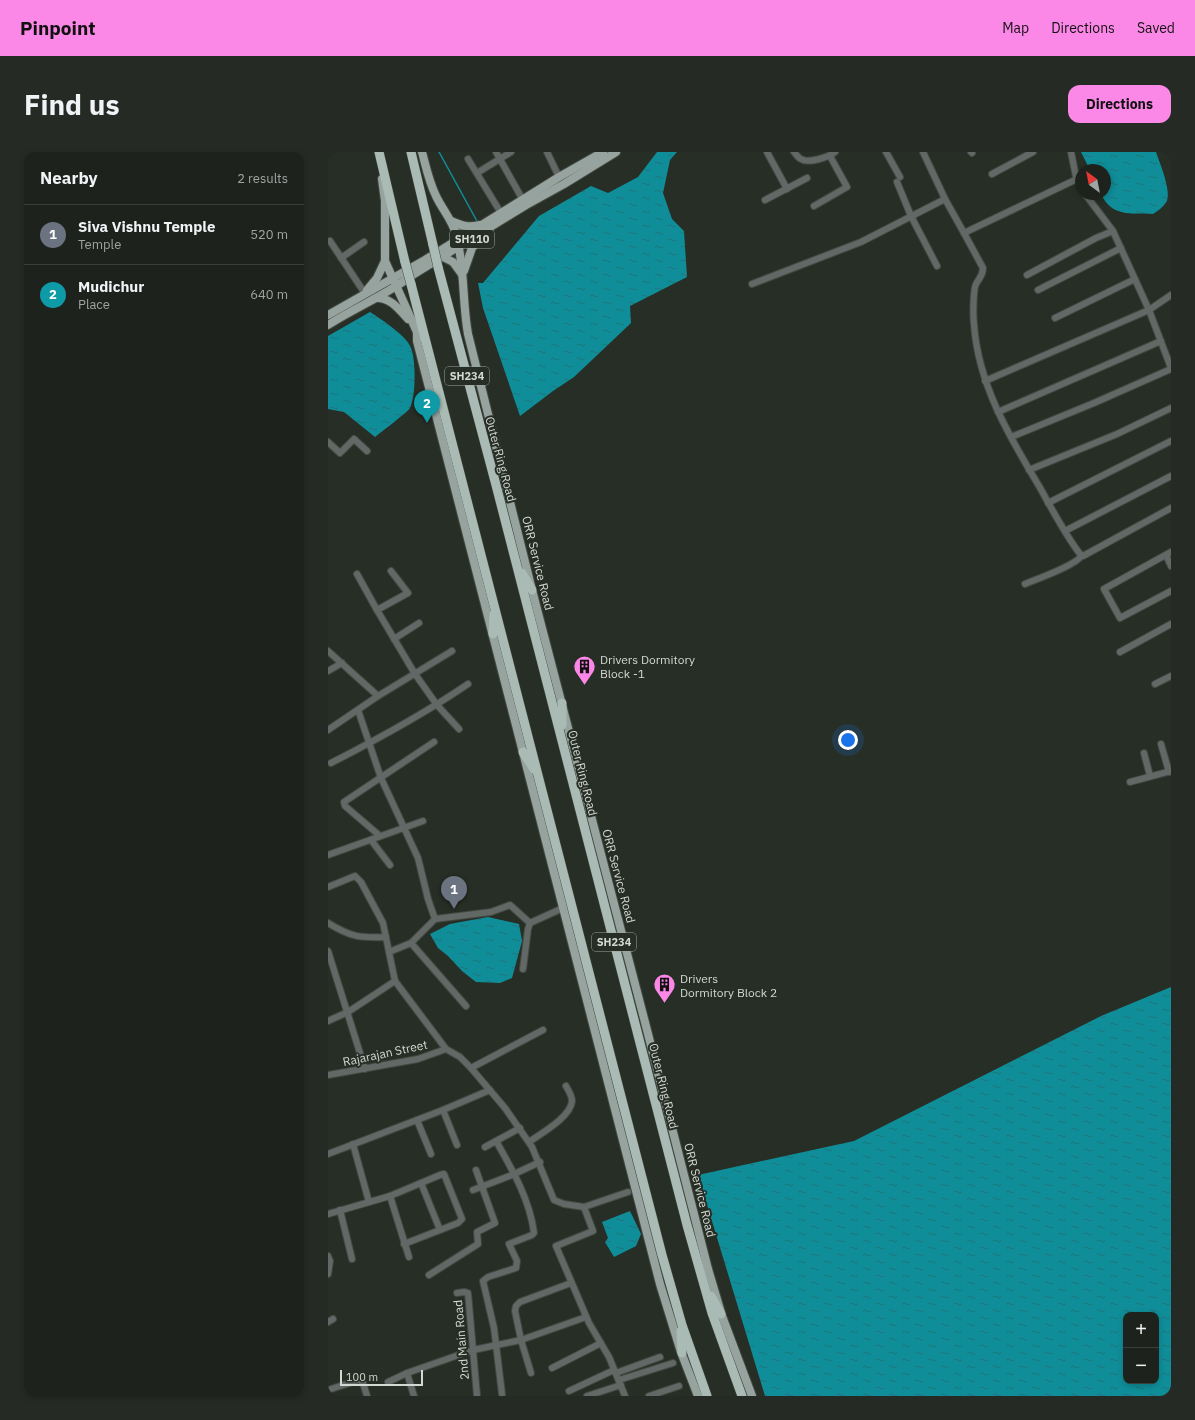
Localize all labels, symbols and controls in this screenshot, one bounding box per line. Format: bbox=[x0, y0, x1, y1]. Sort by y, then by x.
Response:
text: Pinpoint bbox=[20, 16, 96, 40]
text: Map bbox=[1002, 19, 1029, 37]
text: Directions bbox=[1051, 19, 1115, 37]
text: Saved bbox=[1137, 19, 1175, 37]
button: Directions bbox=[1068, 85, 1171, 123]
text: Find us bbox=[24, 86, 120, 123]
north arrow bbox=[1075, 164, 1111, 200]
text: Nearby bbox=[40, 167, 98, 189]
text: 2 results bbox=[237, 170, 288, 187]
text: Siva Vishnu Temple bbox=[78, 217, 215, 236]
text: 1 bbox=[49, 226, 57, 243]
text: 520 m bbox=[250, 226, 288, 243]
road number: SH110 bbox=[450, 230, 494, 248]
text: Temple bbox=[78, 236, 121, 253]
text: Mudichur bbox=[78, 277, 144, 296]
text: 2 bbox=[49, 286, 57, 303]
text: 640 m bbox=[250, 286, 288, 303]
text: Place bbox=[78, 296, 110, 313]
road number: SH234 bbox=[445, 367, 489, 385]
pin: 2 bbox=[414, 390, 440, 423]
street label: Outer Ring Road bbox=[482, 415, 520, 503]
street label: ORR Service Road bbox=[519, 514, 557, 612]
place label: Drivers Dormitory Block -1 bbox=[600, 652, 695, 681]
building icon: Drivers Dormitory Block -1 bbox=[571, 653, 597, 686]
street label: Outer Ring Road bbox=[565, 729, 601, 817]
your location bbox=[838, 730, 858, 750]
street label: ORR Service Road bbox=[599, 827, 639, 925]
pin: 1 bbox=[441, 876, 467, 909]
road number: SH234 bbox=[592, 933, 636, 951]
place label: Drivers Dormitory Block 2 bbox=[680, 971, 777, 1000]
building icon: Drivers Dormitory Block 2 bbox=[652, 972, 678, 1005]
street label: Rajarajan Street bbox=[341, 1037, 429, 1069]
street label: Outer Ring Road bbox=[646, 1042, 682, 1130]
street label: ORR Service Road bbox=[681, 1141, 719, 1239]
street label: 2nd Main Road bbox=[450, 1299, 472, 1381]
map controls bbox=[1123, 1312, 1159, 1384]
button: + bbox=[1123, 1312, 1159, 1348]
button: − bbox=[1123, 1348, 1159, 1384]
scale bar bbox=[340, 1368, 423, 1387]
text: 100 m bbox=[346, 1370, 378, 1384]

